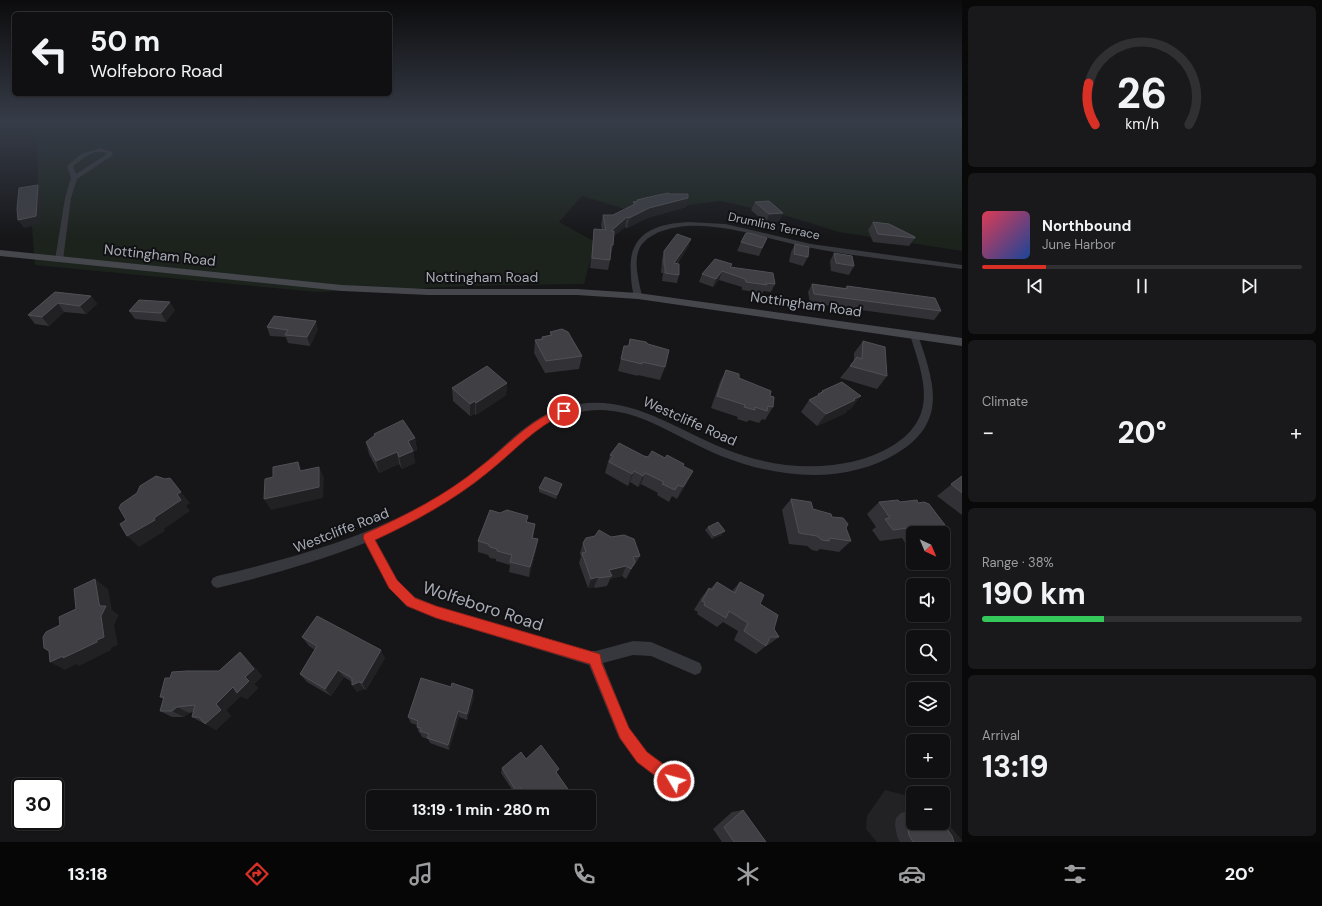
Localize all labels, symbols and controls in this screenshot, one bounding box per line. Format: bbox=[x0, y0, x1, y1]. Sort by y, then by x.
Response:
text: 50 m bbox=[90, 23, 160, 60]
icon: left bbox=[24, 28, 76, 80]
text: Wolfeboro Road bbox=[90, 59, 223, 83]
text: 26 bbox=[1117, 66, 1167, 120]
text: km/h bbox=[1125, 114, 1159, 132]
street label: Drumlins Terrace bbox=[727, 208, 822, 244]
text: Northbound bbox=[1042, 216, 1131, 236]
text: June Harbor bbox=[1042, 236, 1116, 253]
street label: Nottingham Road bbox=[103, 240, 217, 270]
street label: Nottingham Road bbox=[426, 268, 538, 286]
icon: previous bbox=[1024, 275, 1046, 297]
icon: pause bbox=[1131, 275, 1153, 297]
icon: next bbox=[1238, 275, 1260, 297]
street label: Nottingham Road bbox=[749, 287, 863, 321]
street label: Westcliffe Road bbox=[640, 392, 740, 450]
text: Climate bbox=[982, 393, 1028, 410]
pin bbox=[547, 394, 581, 428]
icon: arrive bbox=[553, 400, 575, 422]
text: 20° bbox=[1117, 413, 1167, 452]
text: − bbox=[982, 418, 994, 447]
text: + bbox=[1290, 418, 1302, 447]
street label: Westcliffe Road bbox=[291, 504, 391, 556]
north arrow bbox=[906, 526, 950, 570]
map controls bbox=[906, 526, 950, 830]
text: Range · 38% bbox=[982, 554, 1054, 571]
text: 190 km bbox=[982, 574, 1086, 613]
street label: Wolfeboro Road bbox=[420, 576, 546, 636]
button: sound bbox=[906, 578, 950, 622]
button: search bbox=[906, 630, 950, 674]
button: layers bbox=[906, 682, 950, 726]
text: Arrival bbox=[982, 727, 1020, 744]
button: + bbox=[906, 734, 950, 778]
text: 13:19 bbox=[982, 747, 1049, 786]
position arrow bbox=[653, 760, 695, 802]
speed limit sign: 30 bbox=[12, 778, 64, 830]
button: − bbox=[906, 786, 950, 830]
text: 13:19 · 1 min · 280 m bbox=[412, 800, 550, 820]
icon: directions bbox=[243, 860, 271, 888]
icon: music bbox=[407, 860, 435, 888]
icon: phone bbox=[570, 860, 598, 888]
icon: climate bbox=[734, 860, 762, 888]
icon: car bbox=[898, 860, 926, 888]
icon: filters bbox=[1061, 860, 1089, 888]
text: 13:18 bbox=[68, 862, 108, 886]
text: 20° bbox=[1225, 862, 1254, 886]

